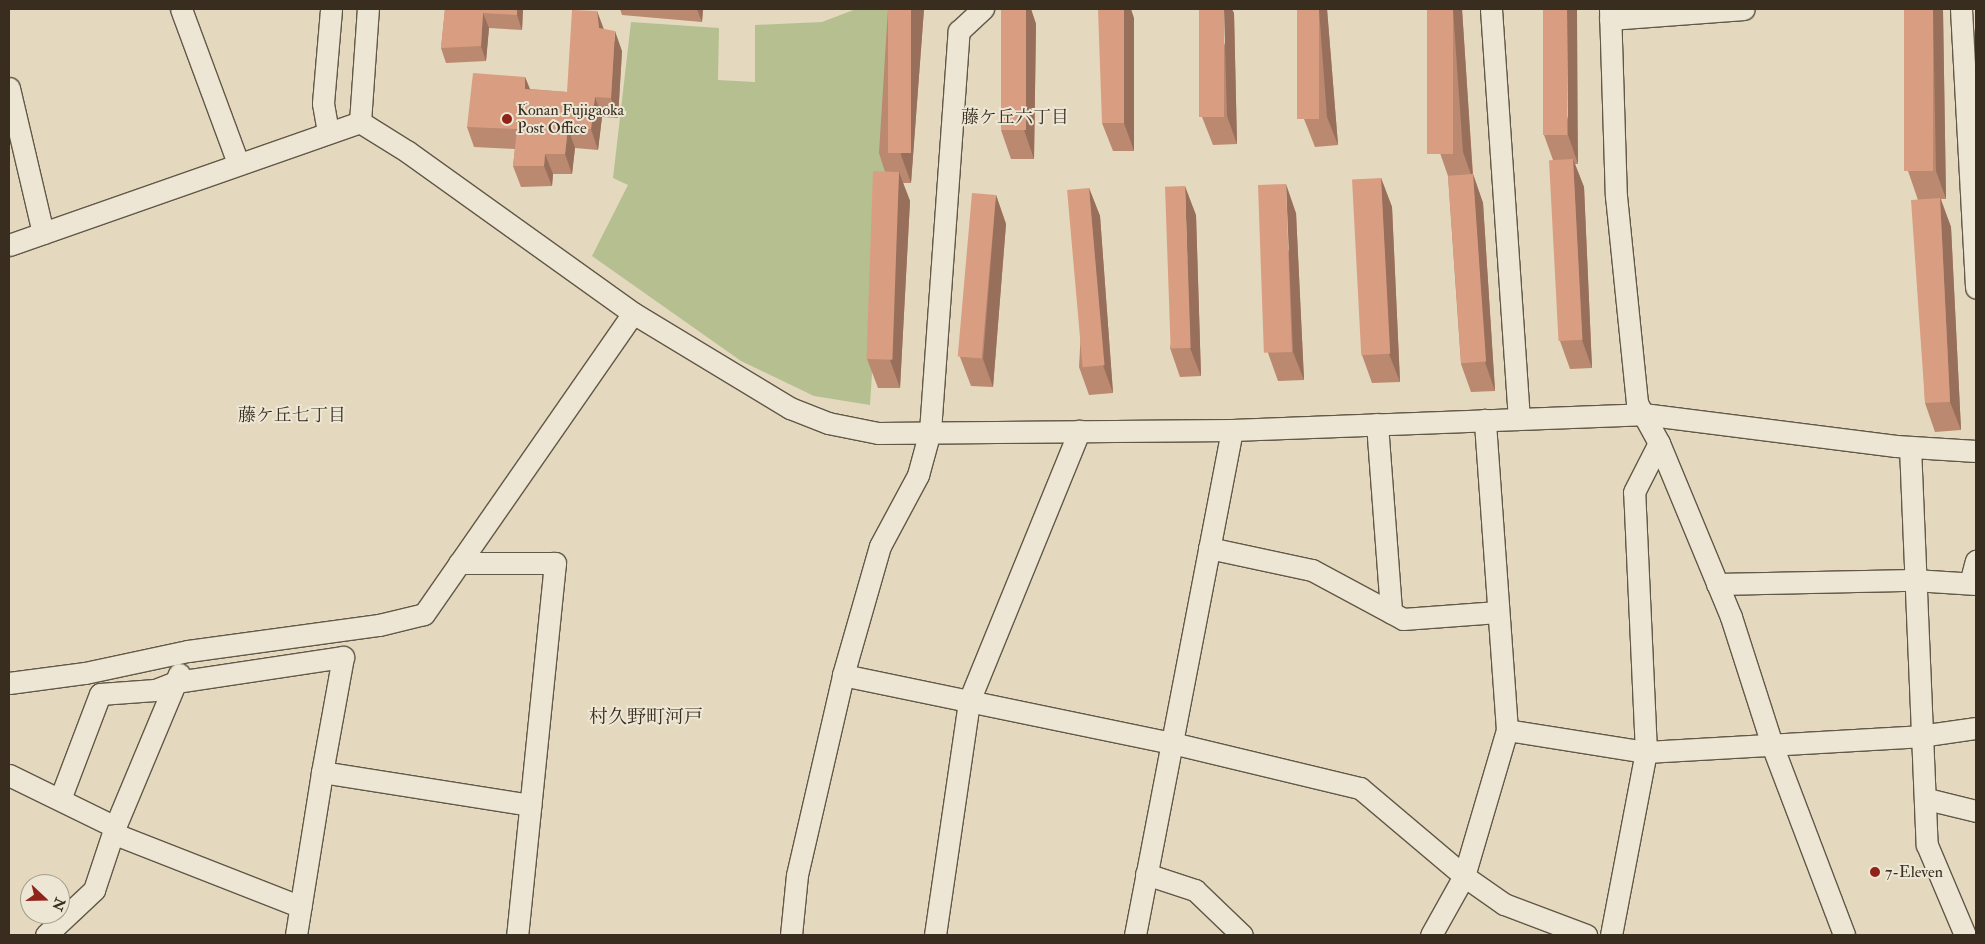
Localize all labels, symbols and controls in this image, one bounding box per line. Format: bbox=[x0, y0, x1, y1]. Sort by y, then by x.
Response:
place label: Konan Fujigaoka Post Office bbox=[517, 100, 624, 138]
district label: 藤ケ丘六丁目 bbox=[961, 107, 1069, 129]
marker: Konan Fujigaoka Post Office bbox=[501, 113, 513, 125]
district label: 藤ケ丘七丁目 bbox=[238, 405, 346, 427]
district label: 村久野町河戸 bbox=[589, 707, 703, 729]
place label: 7-Eleven bbox=[1885, 862, 1943, 882]
marker: 7-Eleven bbox=[1869, 866, 1881, 878]
north arrow bbox=[20, 874, 70, 924]
text: N bbox=[48, 895, 69, 913]

